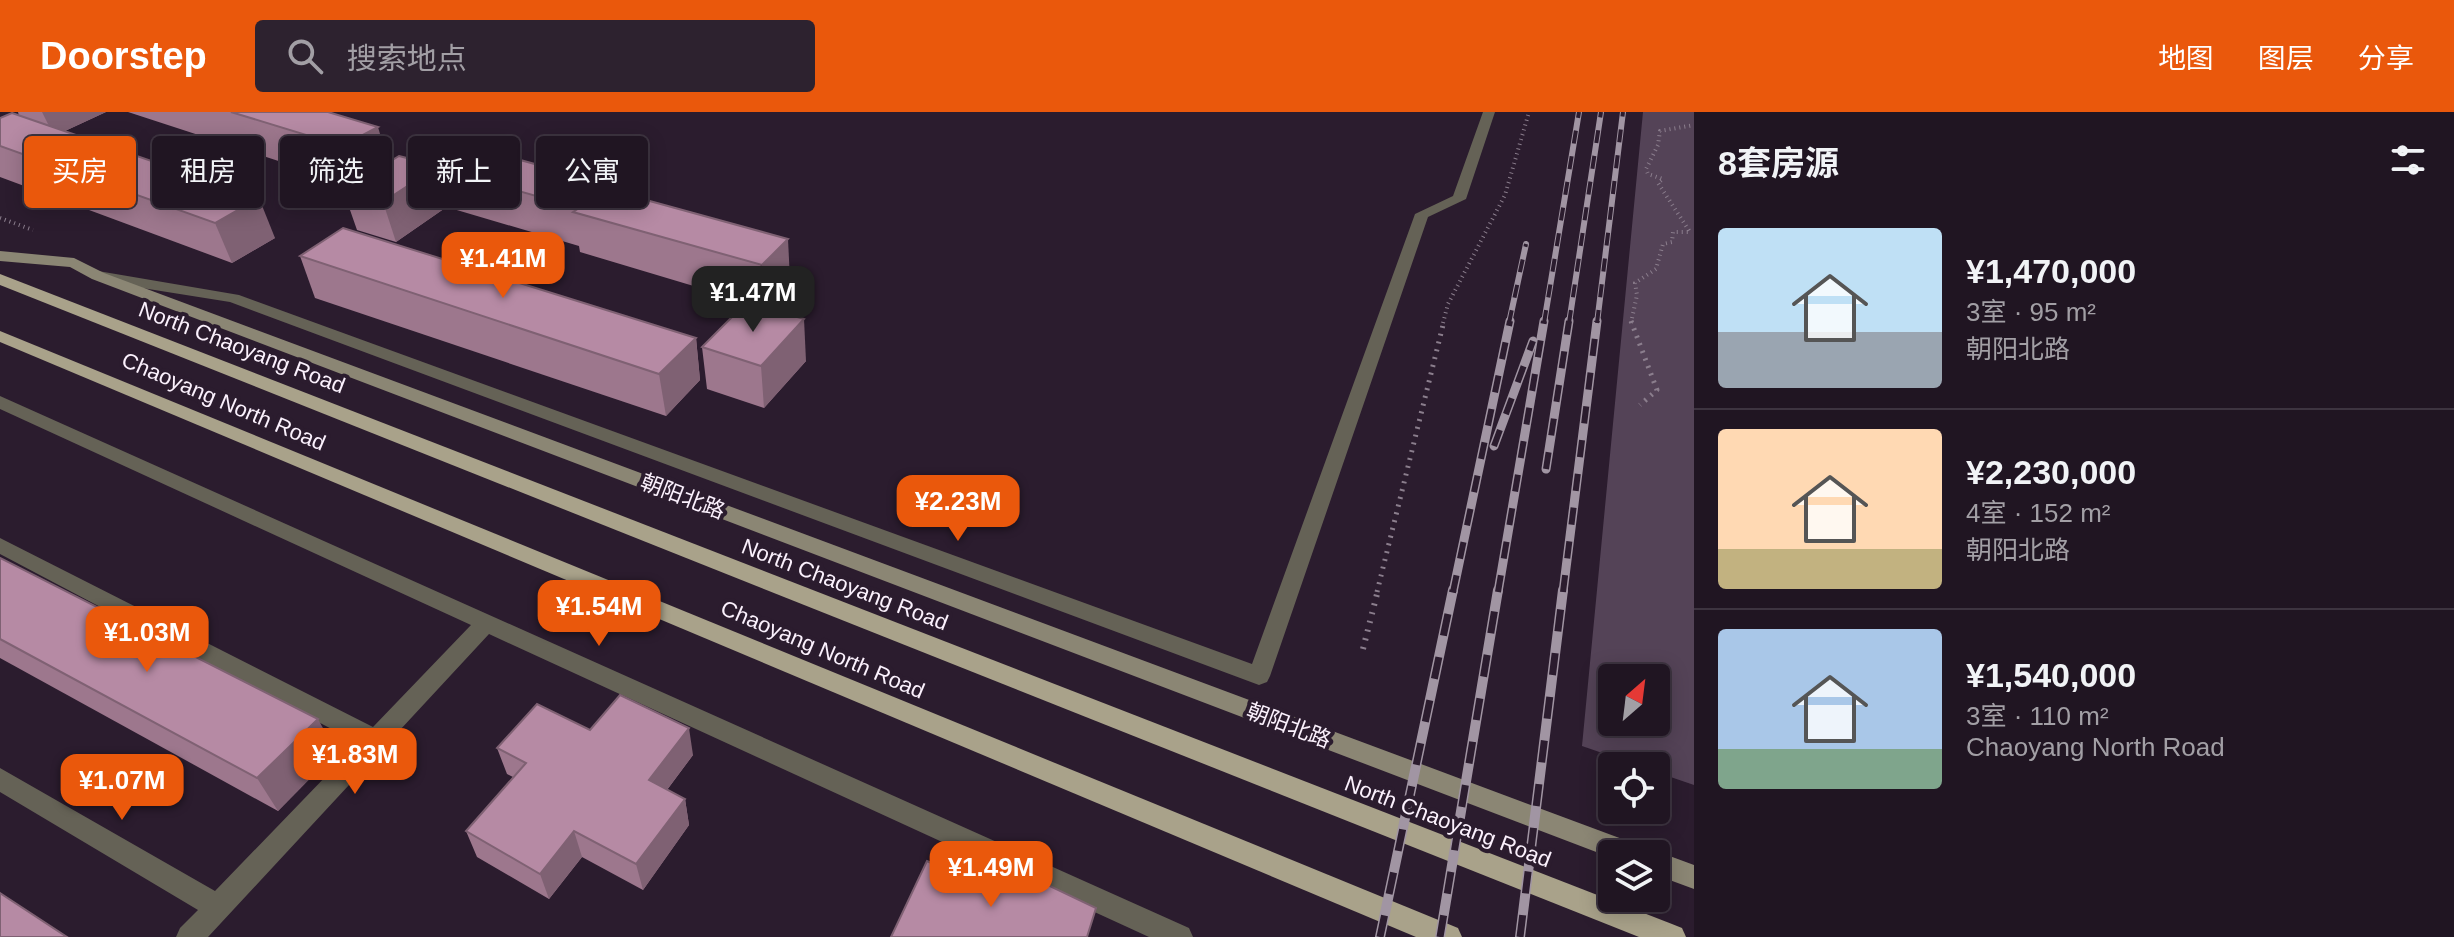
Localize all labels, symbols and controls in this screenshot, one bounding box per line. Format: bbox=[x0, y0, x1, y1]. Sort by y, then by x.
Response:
search box bbox=[255, 20, 815, 92]
icon: search bbox=[283, 34, 327, 78]
text: Doorstep bbox=[40, 35, 207, 77]
text: 搜索地点 bbox=[347, 42, 467, 75]
text: 地图 bbox=[2158, 43, 2214, 74]
text: 图层 bbox=[2258, 43, 2314, 74]
text: 分享 bbox=[2358, 43, 2414, 74]
chip: 买房 bbox=[24, 136, 136, 208]
chip: 租房 bbox=[152, 136, 264, 208]
chip: 筛选 bbox=[280, 136, 392, 208]
chip: 新上 bbox=[408, 136, 520, 208]
chip: 公寓 bbox=[536, 136, 648, 208]
icon: filters bbox=[2386, 138, 2430, 182]
text: 8套房源 bbox=[1718, 144, 1839, 182]
pin: ¥1.41M bbox=[438, 232, 568, 300]
text: ¥1.41M bbox=[460, 243, 546, 273]
text: ¥1,470,000 bbox=[1966, 252, 2136, 290]
icon: home bbox=[1782, 260, 1878, 356]
pin: ¥1.47M bbox=[688, 266, 818, 334]
text: ¥1.47M bbox=[710, 277, 796, 307]
street label: North Chaoyang Road bbox=[135, 297, 348, 398]
text: 3室 · 95 m² bbox=[1966, 297, 2096, 327]
text: 朝阳北路 bbox=[1966, 334, 2070, 364]
street label: Chaoyang North Road bbox=[118, 347, 329, 456]
text: ¥2,230,000 bbox=[1966, 453, 2136, 491]
icon: home bbox=[1782, 461, 1878, 557]
street label: 朝阳北路 bbox=[637, 469, 728, 524]
pin: ¥2.23M bbox=[893, 475, 1023, 543]
text: ¥2.23M bbox=[915, 486, 1001, 516]
text: 4室 · 152 m² bbox=[1966, 498, 2111, 528]
street label: North Chaoyang Road bbox=[738, 534, 951, 635]
text: 朝阳北路 bbox=[1966, 535, 2070, 565]
pin: ¥1.54M bbox=[534, 580, 664, 648]
text: ¥1.54M bbox=[556, 591, 642, 621]
street label: Chaoyang North Road bbox=[717, 595, 928, 704]
pin: ¥1.03M bbox=[82, 606, 212, 674]
text: ¥1.03M bbox=[104, 617, 190, 647]
text: ¥1,540,000 bbox=[1966, 656, 2136, 694]
icon: home bbox=[1782, 661, 1878, 757]
north arrow bbox=[1598, 664, 1670, 736]
map controls bbox=[1598, 664, 1670, 912]
street label: 朝阳北路 bbox=[1243, 698, 1334, 753]
text: 3室 · 110 m² bbox=[1966, 701, 2109, 731]
pin: ¥1.83M bbox=[290, 728, 420, 796]
text: Chaoyang North Road bbox=[1966, 732, 2225, 762]
text: ¥1.83M bbox=[312, 739, 398, 769]
button: locate bbox=[1598, 752, 1670, 824]
pin: ¥1.07M bbox=[57, 754, 187, 822]
text: ¥1.07M bbox=[79, 765, 165, 795]
street label: North Chaoyang Road bbox=[1341, 771, 1554, 872]
button: layers bbox=[1598, 840, 1670, 912]
pin: ¥1.49M bbox=[926, 841, 1056, 909]
text: ¥1.49M bbox=[948, 852, 1034, 882]

